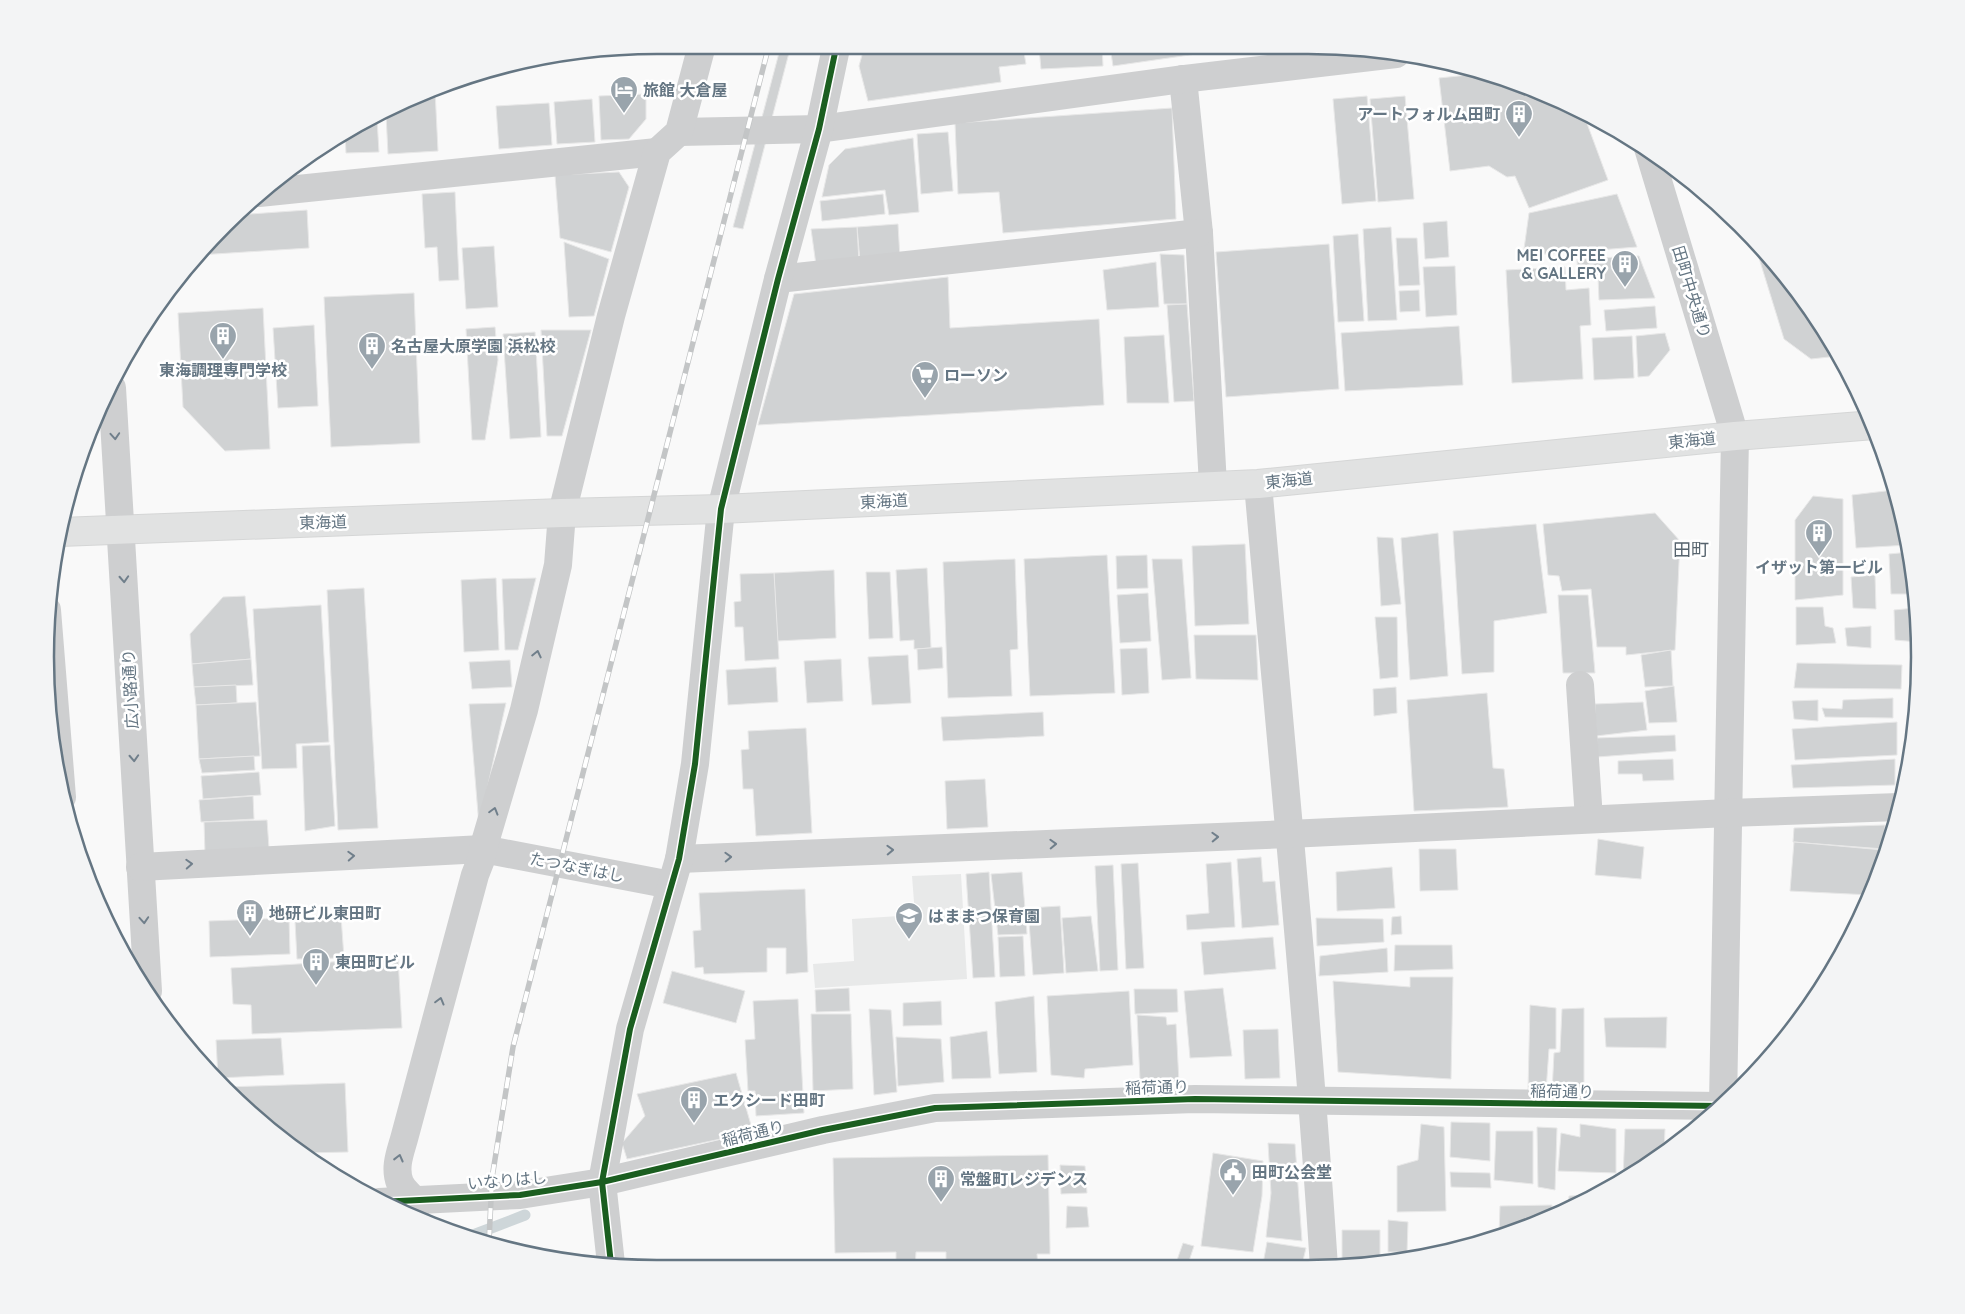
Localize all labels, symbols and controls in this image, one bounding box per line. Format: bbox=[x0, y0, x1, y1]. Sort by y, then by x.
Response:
hotel icon: 旅館 大倉屋 bbox=[609, 75, 639, 114]
place label: 旅館 大倉屋 bbox=[643, 80, 727, 100]
building icon: アートフォルム田町 bbox=[1504, 99, 1534, 138]
place label: アートフォルム田町 bbox=[1357, 104, 1500, 124]
street label: 田町中央通り bbox=[1668, 243, 1716, 341]
place label: MEI COFFEE & GALLERY bbox=[1516, 245, 1606, 283]
building icon: MEI COFFEE & GALLERY bbox=[1610, 249, 1640, 288]
building icon: 東海調理専門学校 bbox=[208, 321, 238, 360]
building icon: 名古屋大原学園 浜松校 bbox=[357, 331, 387, 370]
place label: 名古屋大原学園 浜松校 bbox=[391, 336, 555, 356]
place label: 東海調理専門学校 bbox=[159, 360, 287, 380]
supermarket icon: ローソン bbox=[910, 360, 940, 399]
place label: ローソン bbox=[944, 365, 1008, 385]
street label: 東海道 bbox=[1667, 428, 1717, 452]
one-way arrow bbox=[110, 433, 121, 441]
street label: 東海道 bbox=[1264, 468, 1314, 492]
street label: 東海道 bbox=[860, 490, 908, 512]
street label: 東海道 bbox=[299, 511, 347, 533]
building icon: イザット第一ビル bbox=[1804, 518, 1834, 557]
district label: 田町 bbox=[1673, 538, 1709, 561]
place label: イザット第一ビル bbox=[1755, 557, 1883, 577]
one-way arrow bbox=[118, 575, 129, 583]
street label: 広小路通り bbox=[118, 649, 142, 729]
one-way arrow bbox=[531, 650, 542, 659]
one-way arrow bbox=[129, 754, 140, 762]
one-way arrow bbox=[488, 807, 498, 816]
one-way arrow bbox=[1211, 832, 1219, 843]
one-way arrow bbox=[1049, 838, 1057, 849]
one-way arrow bbox=[886, 845, 894, 856]
street label: たつなぎはし bbox=[528, 848, 626, 886]
one-way arrow bbox=[347, 850, 355, 861]
one-way arrow bbox=[724, 851, 732, 862]
one-way arrow bbox=[185, 859, 193, 870]
building icon: 地研ビル東田町 bbox=[235, 898, 265, 937]
school or university icon: はままつ保育園 bbox=[894, 901, 924, 940]
place label: 地研ビル東田町 bbox=[269, 903, 381, 923]
place label: はままつ保育園 bbox=[928, 906, 1040, 926]
one-way arrow bbox=[138, 917, 149, 925]
building icon: 東田町ビル bbox=[301, 947, 331, 986]
place label: 東田町ビル bbox=[335, 952, 415, 972]
one-way arrow bbox=[435, 997, 445, 1005]
street label: 稲荷通り bbox=[1125, 1076, 1189, 1098]
street label: 稲荷通り bbox=[1530, 1080, 1594, 1102]
building icon: エクシード田町 bbox=[679, 1085, 709, 1124]
place label: エクシード田町 bbox=[713, 1090, 825, 1110]
street label: 稲荷通り bbox=[720, 1116, 786, 1150]
one-way arrow bbox=[393, 1153, 404, 1162]
public building icon: 田町公会堂 bbox=[1218, 1157, 1248, 1196]
place label: 田町公会堂 bbox=[1252, 1162, 1332, 1182]
building icon: 常盤町レジデンス bbox=[926, 1164, 956, 1203]
street label: いなりはし bbox=[466, 1167, 548, 1193]
place label: 常盤町レジデンス bbox=[960, 1169, 1088, 1189]

